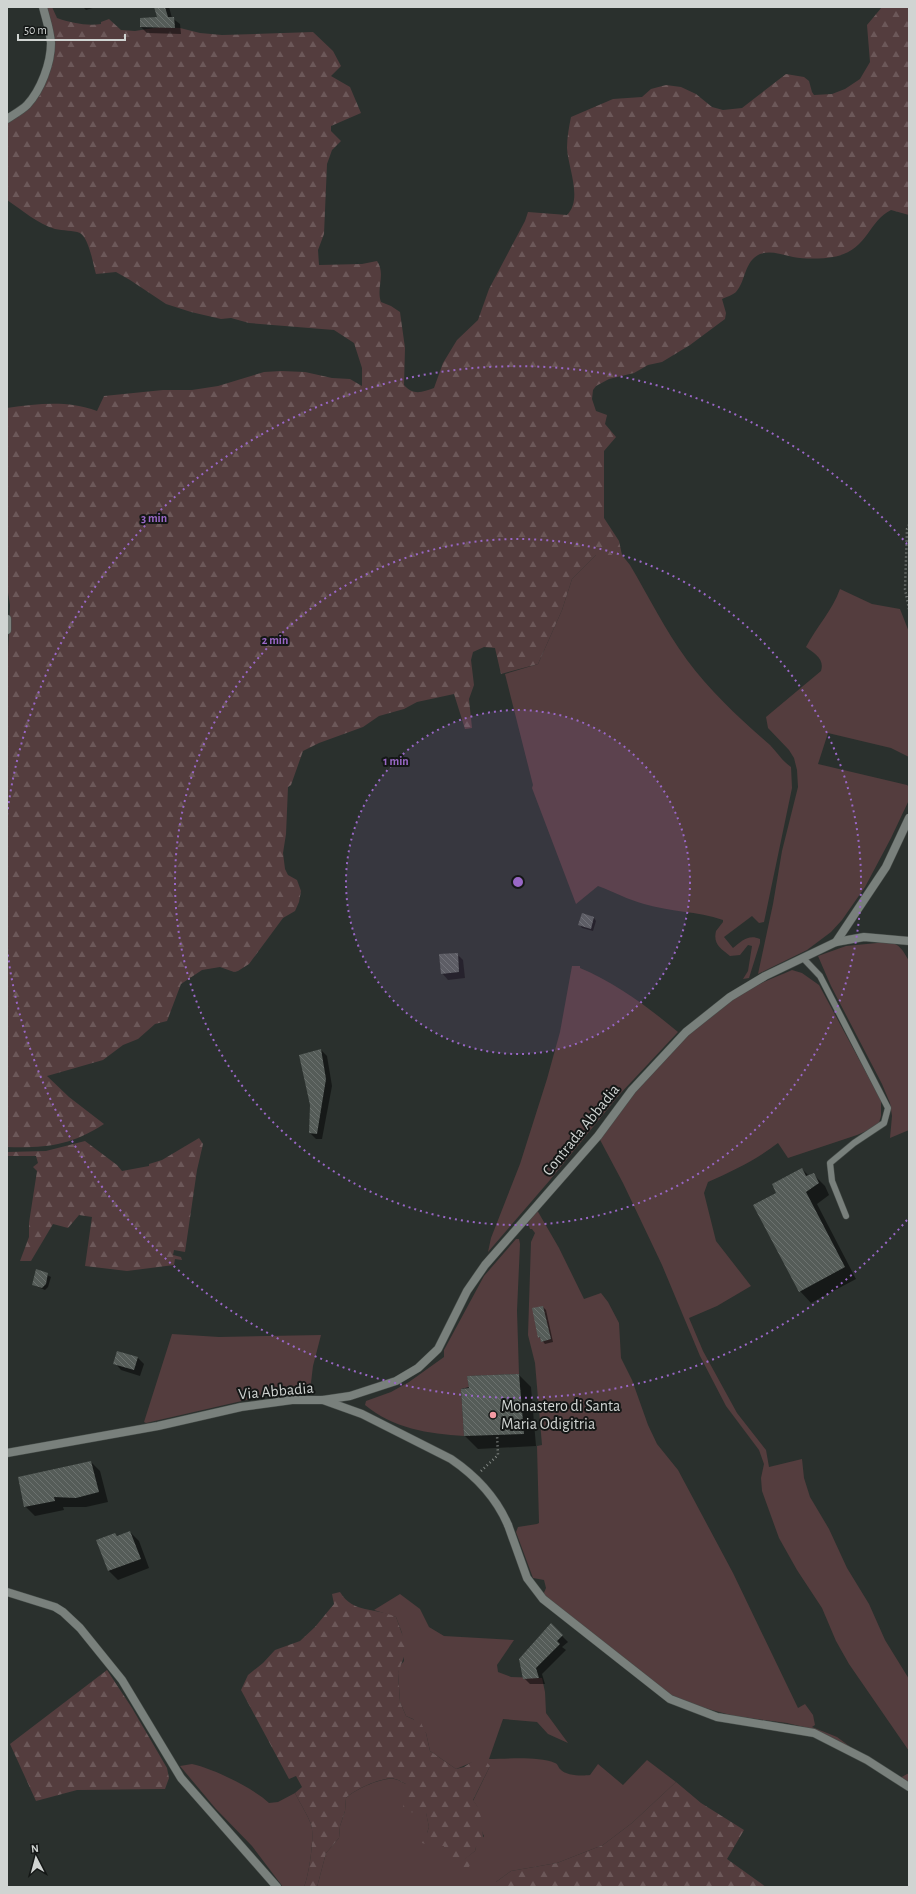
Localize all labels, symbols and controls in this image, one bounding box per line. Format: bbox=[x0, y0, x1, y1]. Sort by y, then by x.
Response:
scale bar bbox=[18, 16, 125, 42]
text: 50 m bbox=[24, 24, 47, 36]
text: 3 min bbox=[141, 512, 167, 524]
text: 2 min bbox=[262, 634, 288, 646]
text: 1 min bbox=[383, 755, 409, 767]
centre of rings bbox=[511, 875, 525, 889]
street label: Contrada Abbadia bbox=[539, 1081, 623, 1179]
street label: Via Abbadia bbox=[238, 1380, 314, 1402]
place label: Monastero di Santa Maria Odigitria bbox=[501, 1398, 621, 1432]
marker: Monastero di Santa Maria Odigitria bbox=[488, 1410, 498, 1420]
north arrow bbox=[16, 1838, 56, 1878]
text: N bbox=[31, 1843, 39, 1854]

